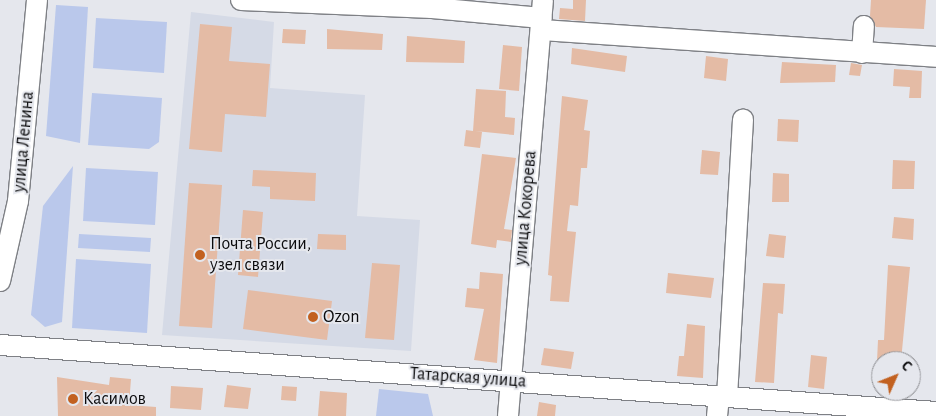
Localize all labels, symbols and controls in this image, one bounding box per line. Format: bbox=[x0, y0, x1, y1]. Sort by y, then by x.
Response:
street label: улица Ленина bbox=[9, 91, 39, 193]
street label: улица Кокорева bbox=[510, 150, 542, 266]
place label: Почта России, узел связи bbox=[210, 234, 311, 276]
marker: Почта России, узел связи bbox=[194, 249, 206, 261]
place label: Ozon bbox=[323, 306, 360, 328]
marker: Ozon bbox=[307, 311, 319, 323]
north arrow bbox=[871, 351, 921, 401]
text: С bbox=[898, 359, 914, 374]
street label: Татарская улица bbox=[409, 363, 527, 393]
place label: Касимов bbox=[83, 388, 146, 410]
marker: Касимов bbox=[67, 393, 79, 405]

